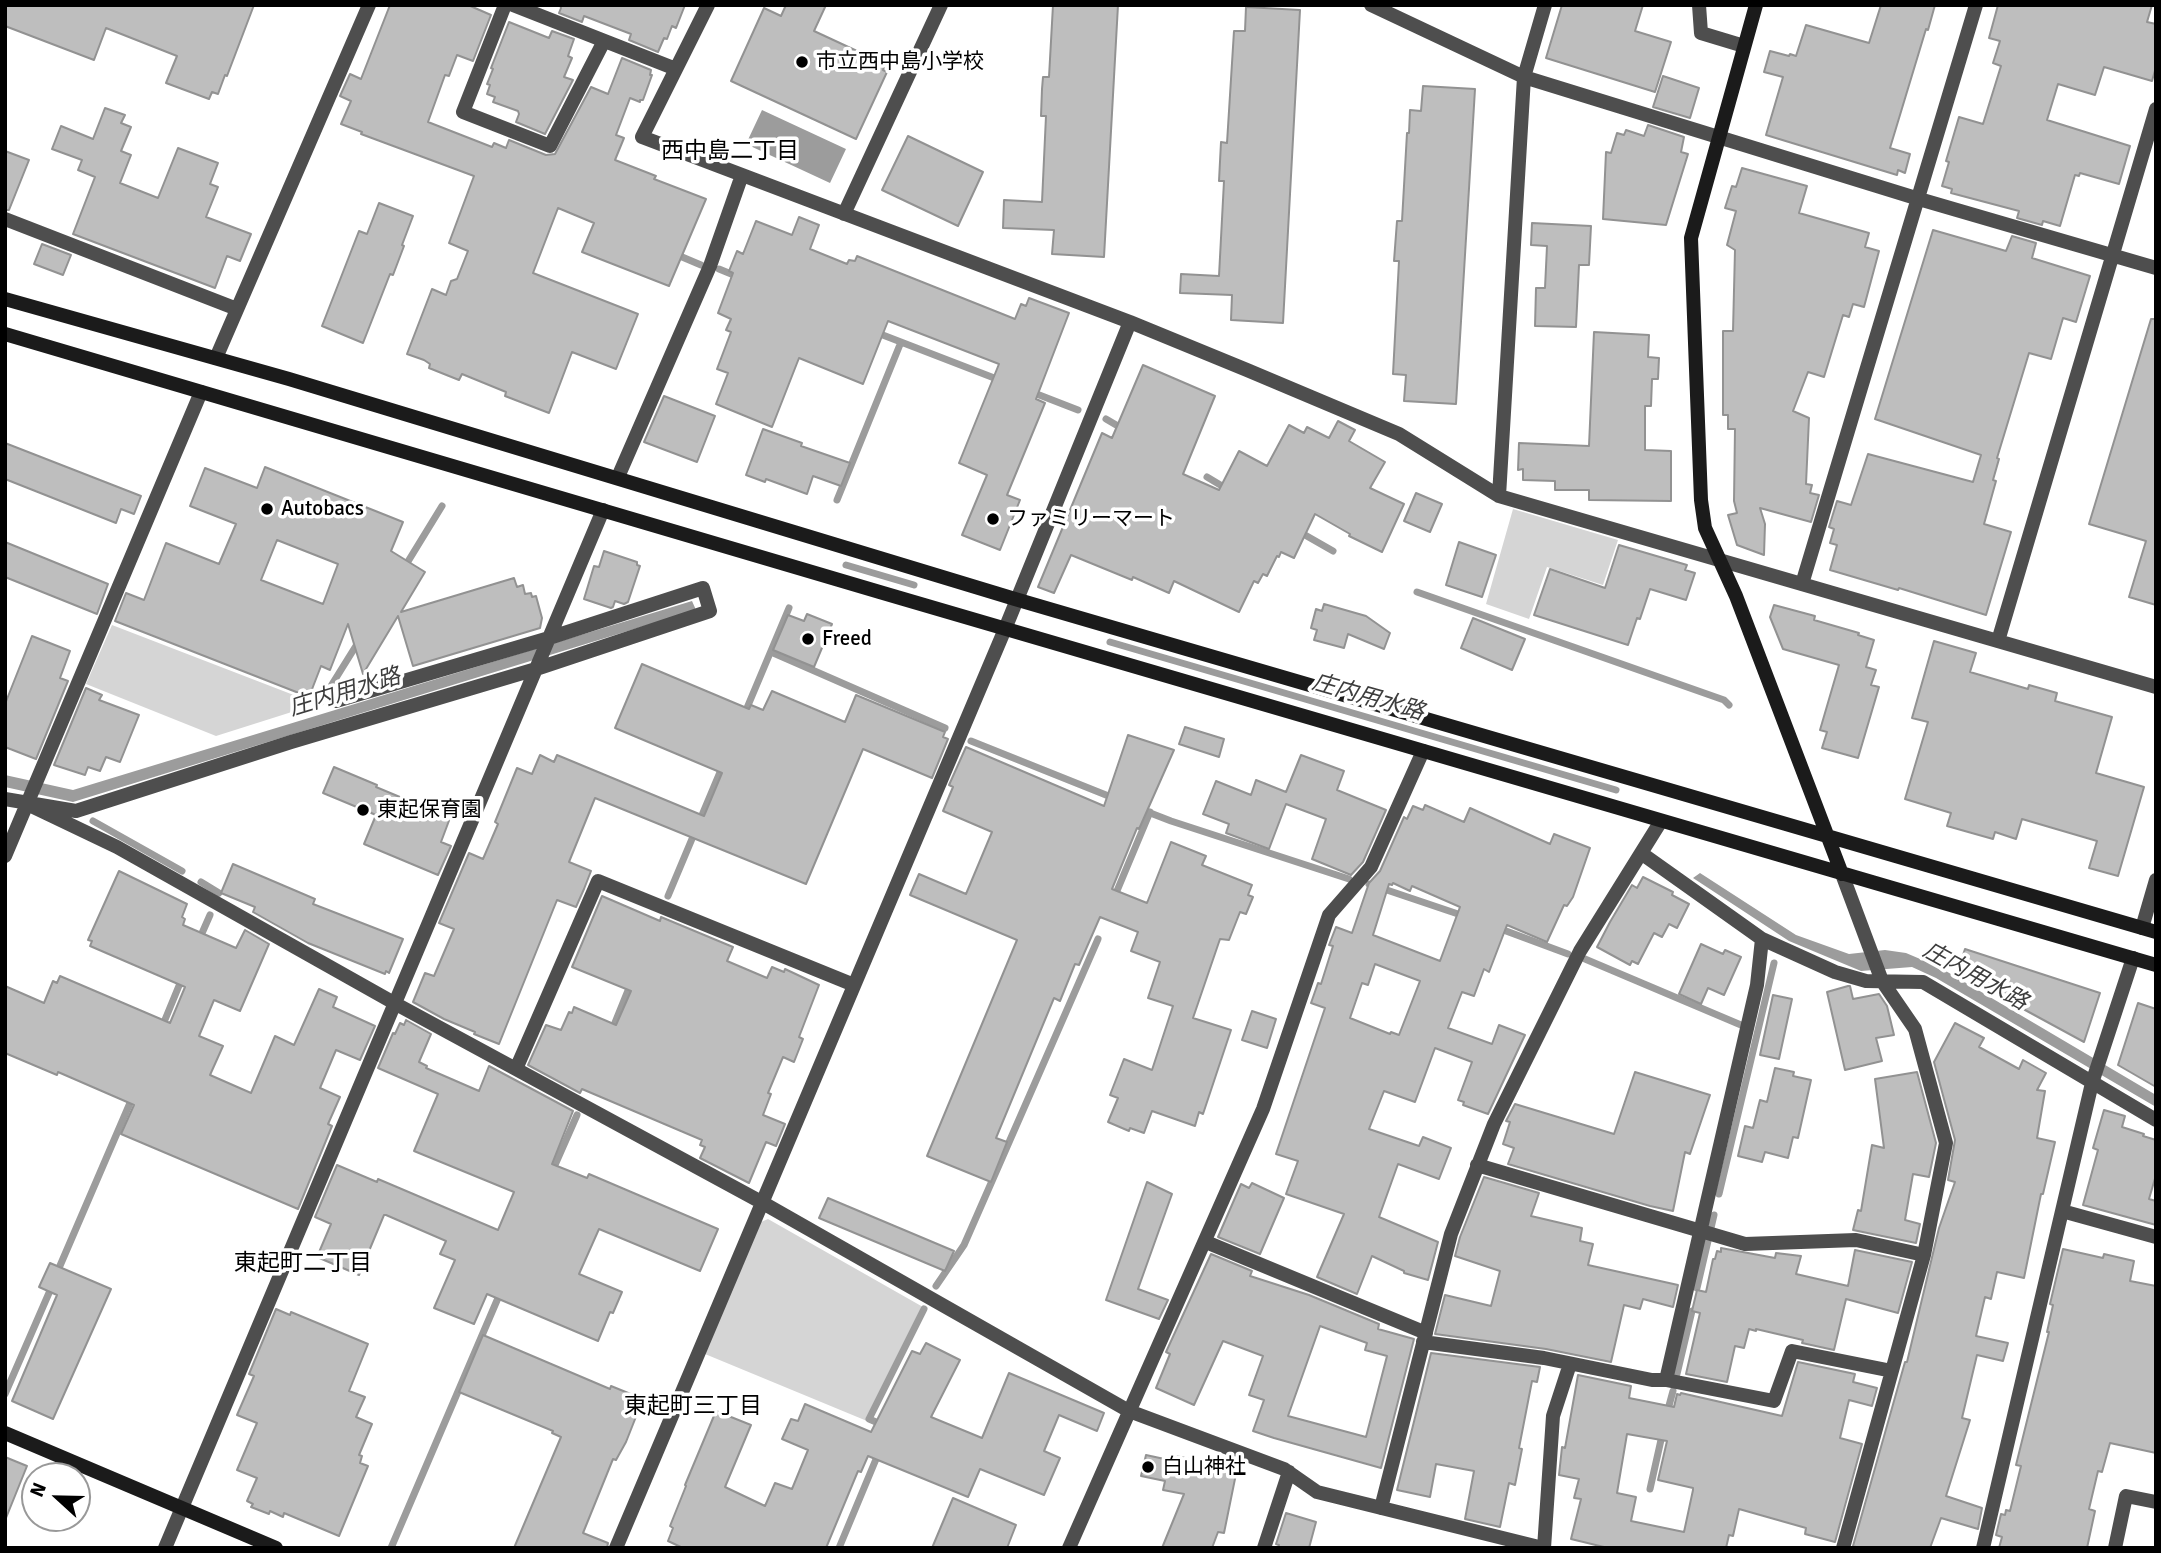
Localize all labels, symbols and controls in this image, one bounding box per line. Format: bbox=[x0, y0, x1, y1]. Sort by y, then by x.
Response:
place label: 市立西中島小学校 bbox=[816, 49, 984, 75]
marker: 市立西中島小学校 bbox=[794, 54, 810, 70]
district label: 西中島二丁目 bbox=[661, 138, 799, 166]
place label: Autobacs bbox=[281, 496, 364, 522]
marker: Autobacs bbox=[259, 501, 275, 517]
place label: ファミリーマート bbox=[1007, 506, 1175, 532]
marker: ファミリーマート bbox=[985, 511, 1001, 527]
place label: Freed bbox=[822, 626, 872, 652]
marker: Freed bbox=[800, 631, 816, 647]
water label: 庄内用水路 bbox=[286, 663, 404, 723]
water label: 庄内用水路 bbox=[1309, 669, 1427, 727]
place label: 東起保育園 bbox=[377, 797, 482, 823]
marker: 東起保育園 bbox=[355, 802, 371, 818]
water label: 庄内用水路 bbox=[1918, 937, 2032, 1017]
district label: 東起町二丁目 bbox=[234, 1250, 372, 1278]
district label: 東起町三丁目 bbox=[624, 1393, 762, 1421]
place label: 白山神社 bbox=[1162, 1454, 1246, 1480]
marker: 白山神社 bbox=[1140, 1459, 1156, 1475]
north arrow bbox=[21, 1462, 91, 1532]
text: N bbox=[25, 1479, 52, 1501]

